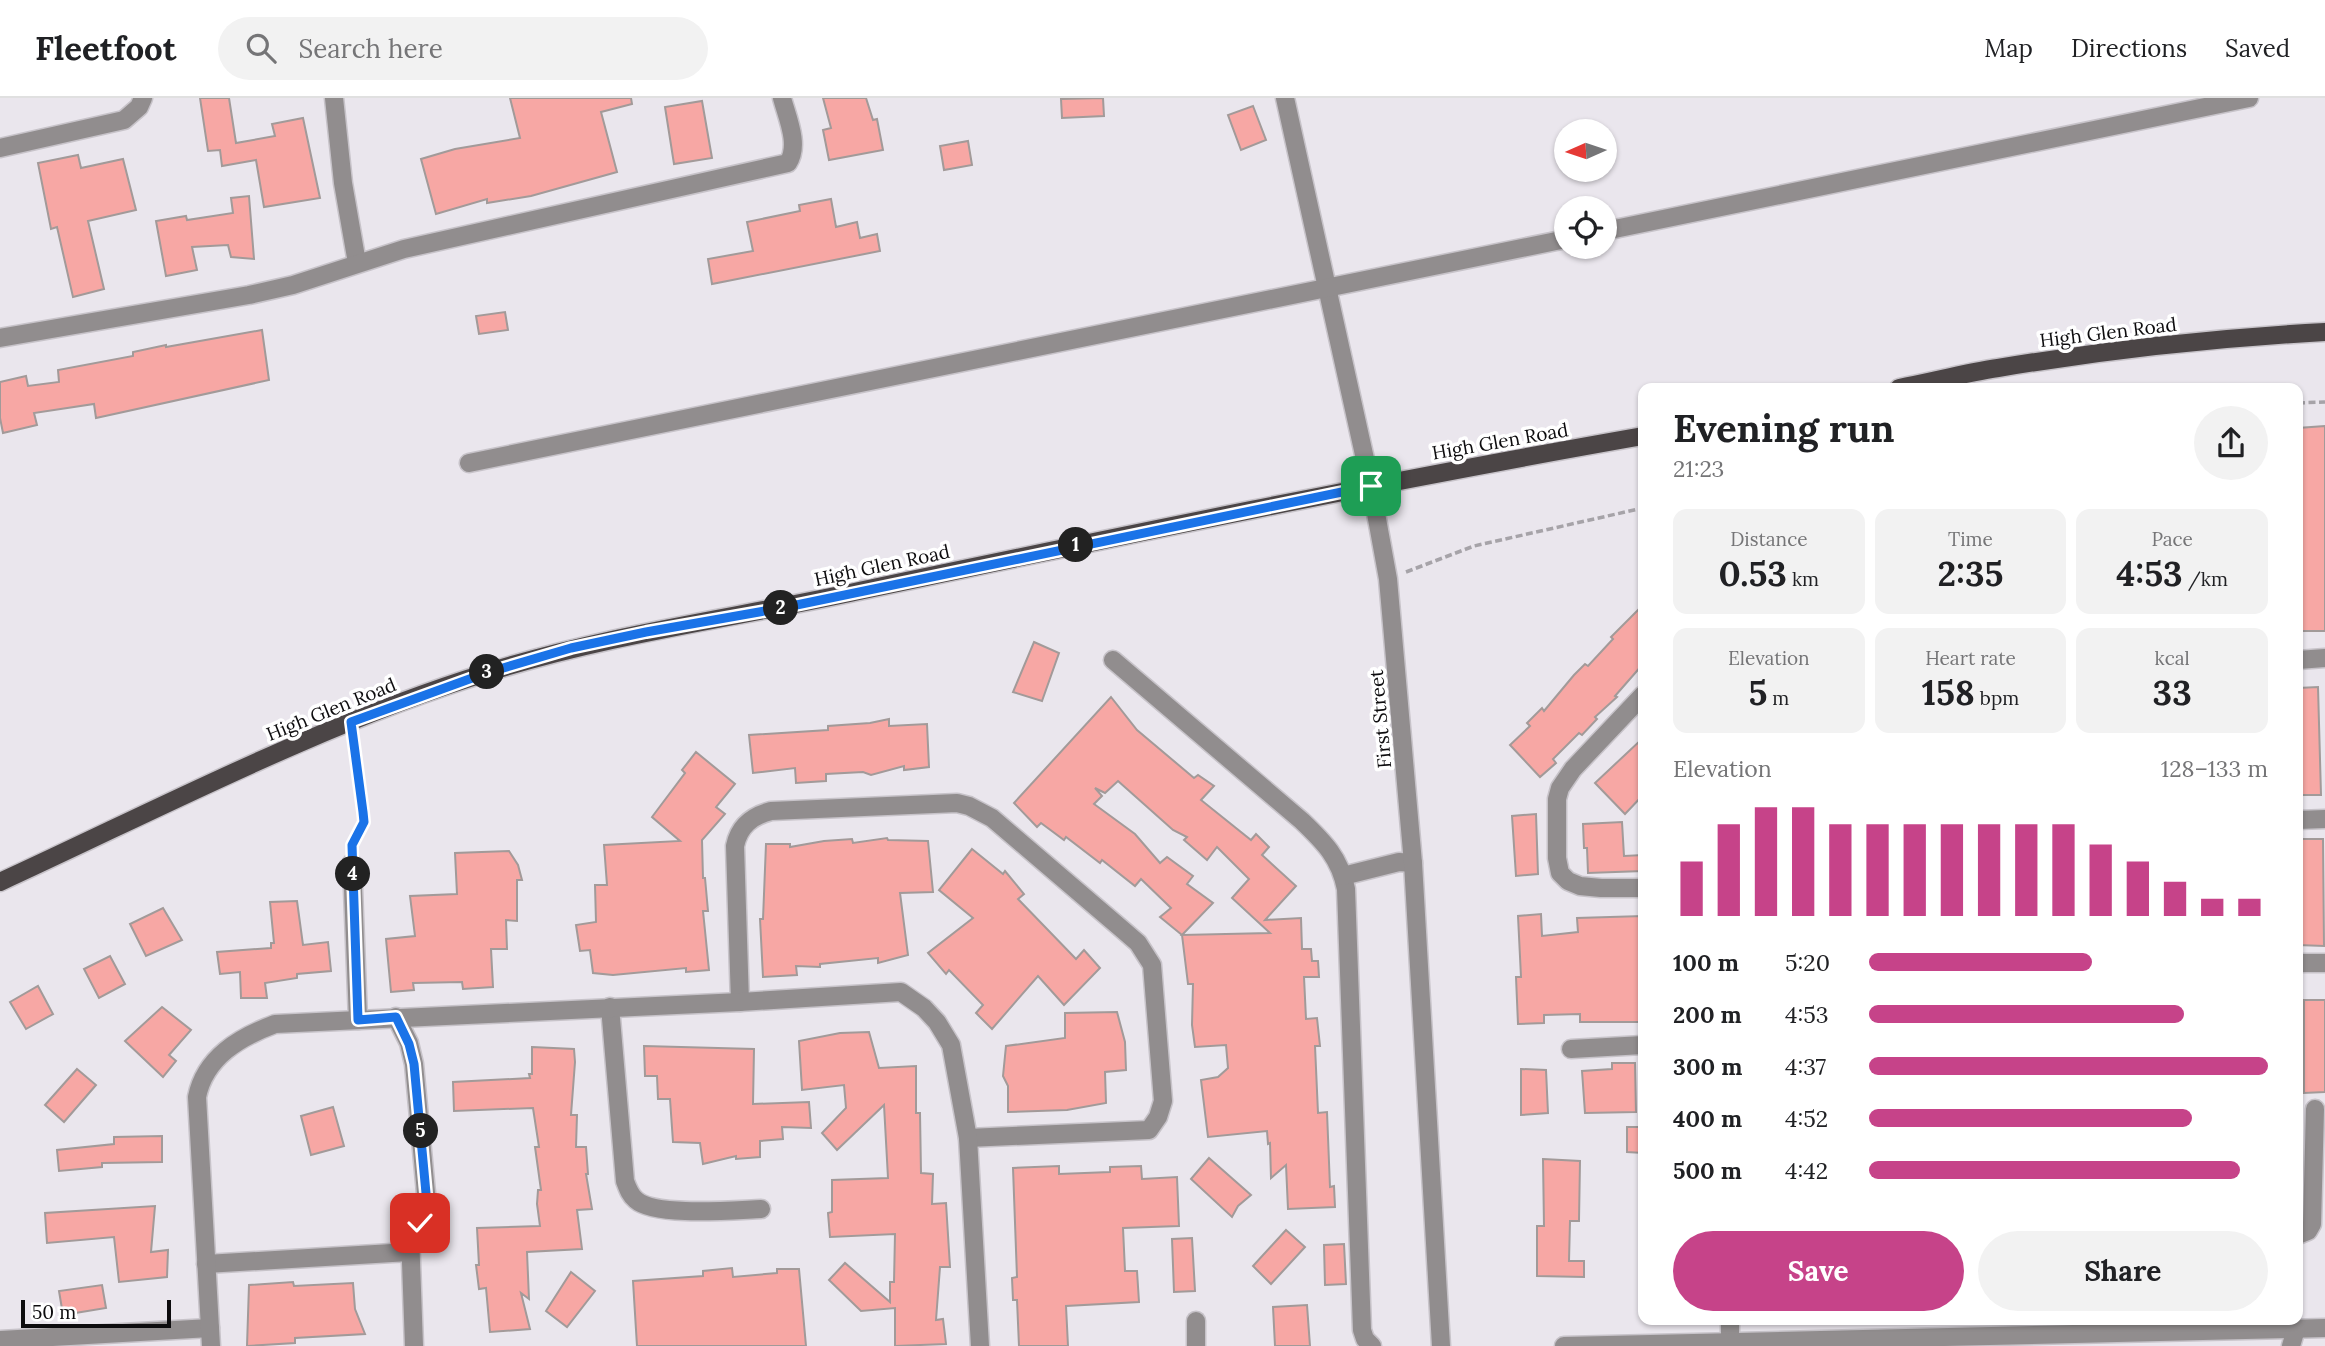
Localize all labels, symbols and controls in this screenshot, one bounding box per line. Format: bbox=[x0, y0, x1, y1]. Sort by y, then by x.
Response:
search box bbox=[218, 17, 708, 80]
text: Fleetfoot bbox=[35, 27, 176, 69]
icon: search bbox=[242, 29, 280, 67]
text: Search here bbox=[298, 32, 443, 65]
text: Map bbox=[1984, 33, 2033, 64]
text: Directions bbox=[2071, 33, 2187, 64]
text: Saved bbox=[2225, 33, 2290, 64]
north arrow bbox=[1554, 119, 1617, 182]
map controls bbox=[1554, 119, 1617, 259]
button: locate bbox=[1554, 196, 1617, 259]
street label: High Glen Road bbox=[2038, 312, 2178, 352]
text: Evening run bbox=[1673, 404, 1895, 452]
button: share bbox=[2194, 406, 2268, 480]
street label: High Glen Road bbox=[1430, 417, 1570, 465]
text: 21:23 bbox=[1673, 454, 1724, 483]
pin bbox=[1341, 456, 1401, 516]
icon: arrive bbox=[1352, 467, 1390, 505]
text: Distance bbox=[1730, 527, 1807, 551]
text: Time bbox=[1948, 527, 1993, 551]
text: Pace bbox=[2151, 527, 2193, 551]
pin: 1 bbox=[1058, 528, 1094, 562]
text: 1 bbox=[1072, 532, 1079, 556]
street label: High Glen Road bbox=[812, 539, 952, 591]
text: 0.53 bbox=[1719, 551, 1787, 596]
text: 2:35 bbox=[1938, 551, 2003, 596]
text: 4:53 bbox=[2116, 551, 2183, 596]
text: km bbox=[1787, 567, 1819, 591]
text: /km bbox=[2183, 567, 2228, 591]
pin: 2 bbox=[764, 590, 798, 626]
text: 2 bbox=[775, 595, 786, 619]
text: Elevation bbox=[1728, 646, 1810, 670]
text: Heart rate bbox=[1925, 646, 2016, 670]
text: kcal bbox=[2155, 646, 2190, 670]
pin: 3 bbox=[470, 654, 504, 690]
text: 3 bbox=[481, 659, 492, 683]
street label: First Street bbox=[1364, 668, 1396, 769]
text: 5 bbox=[1748, 670, 1767, 715]
text: 158 bbox=[1922, 670, 1975, 715]
text: 33 bbox=[2153, 670, 2192, 715]
street label: High Glen Road bbox=[263, 672, 399, 746]
text: m bbox=[1767, 686, 1789, 710]
text: bpm bbox=[1975, 686, 2019, 710]
text: Elevation bbox=[1673, 754, 1772, 783]
text: 128–133 m bbox=[2161, 754, 2268, 783]
pin: 4 bbox=[336, 856, 370, 892]
text: 4 bbox=[347, 861, 358, 885]
text: 100 m bbox=[1673, 948, 1739, 977]
text: 5:20 bbox=[1785, 948, 1830, 977]
text: 200 m bbox=[1673, 1000, 1742, 1029]
text: 4:53 bbox=[1785, 1000, 1829, 1029]
text: 300 m bbox=[1673, 1052, 1742, 1081]
text: 4:37 bbox=[1785, 1052, 1826, 1081]
text: 400 m bbox=[1673, 1104, 1742, 1133]
text: 4:52 bbox=[1785, 1104, 1828, 1133]
pin: 5 bbox=[404, 1114, 438, 1148]
text: 5 bbox=[415, 1118, 426, 1142]
text: 500 m bbox=[1673, 1156, 1742, 1185]
text: 4:42 bbox=[1785, 1156, 1828, 1185]
pin bbox=[390, 1193, 450, 1253]
icon: check bbox=[401, 1204, 439, 1242]
button: Save bbox=[1673, 1231, 1964, 1311]
button: Share bbox=[1978, 1231, 2268, 1311]
scale bar bbox=[21, 1297, 172, 1329]
text: 50 m bbox=[32, 1300, 76, 1324]

